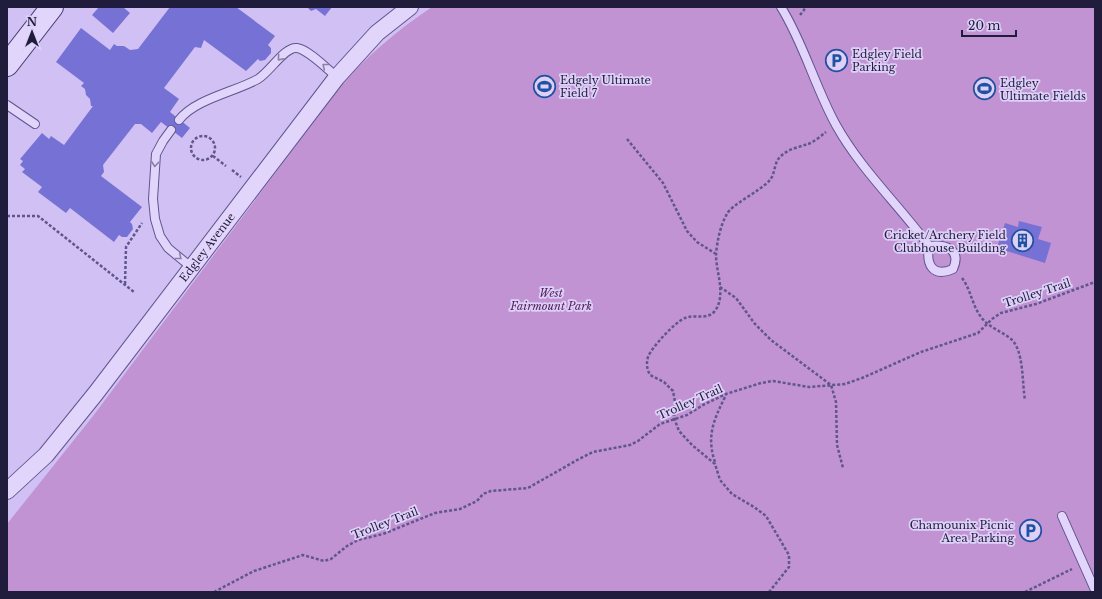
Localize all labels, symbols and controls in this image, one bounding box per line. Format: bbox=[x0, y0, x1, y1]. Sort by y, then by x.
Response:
north arrow bbox=[12, 12, 52, 52]
scale bar bbox=[962, 12, 1016, 38]
text: N bbox=[27, 15, 38, 29]
text: 20 m bbox=[968, 18, 1000, 33]
parking icon: Edgley Field Parking bbox=[824, 47, 850, 73]
place label: Edgley Field Parking bbox=[852, 47, 923, 74]
one-way arrow bbox=[277, 54, 284, 61]
one-way arrow bbox=[322, 64, 329, 71]
sports icon: Edgely Ultimate Field 7 bbox=[531, 73, 557, 99]
place label: Edgely Ultimate Field 7 bbox=[560, 73, 651, 100]
sports icon: Edgley Ultimate Fields bbox=[971, 76, 997, 102]
place label: Edgley Ultimate Fields bbox=[1000, 76, 1086, 103]
one-way arrow bbox=[151, 161, 160, 167]
street label: Edgley Avenue bbox=[176, 210, 238, 285]
place label: Cricket/Archery Field Clubhouse Building bbox=[884, 228, 1007, 255]
building icon: Cricket/Archery Field Clubhouse Building bbox=[1009, 228, 1035, 254]
one-way arrow bbox=[174, 253, 181, 260]
street label: Trolley Trail bbox=[1002, 275, 1073, 310]
park label: West Fairmount Park bbox=[509, 286, 592, 313]
street label: Trolley Trail bbox=[655, 381, 725, 423]
street label: Trolley Trail bbox=[350, 504, 421, 542]
place label: Chamounix Picnic Area Parking bbox=[910, 518, 1014, 545]
parking icon: Chamounix Picnic Area Parking bbox=[1017, 518, 1043, 544]

